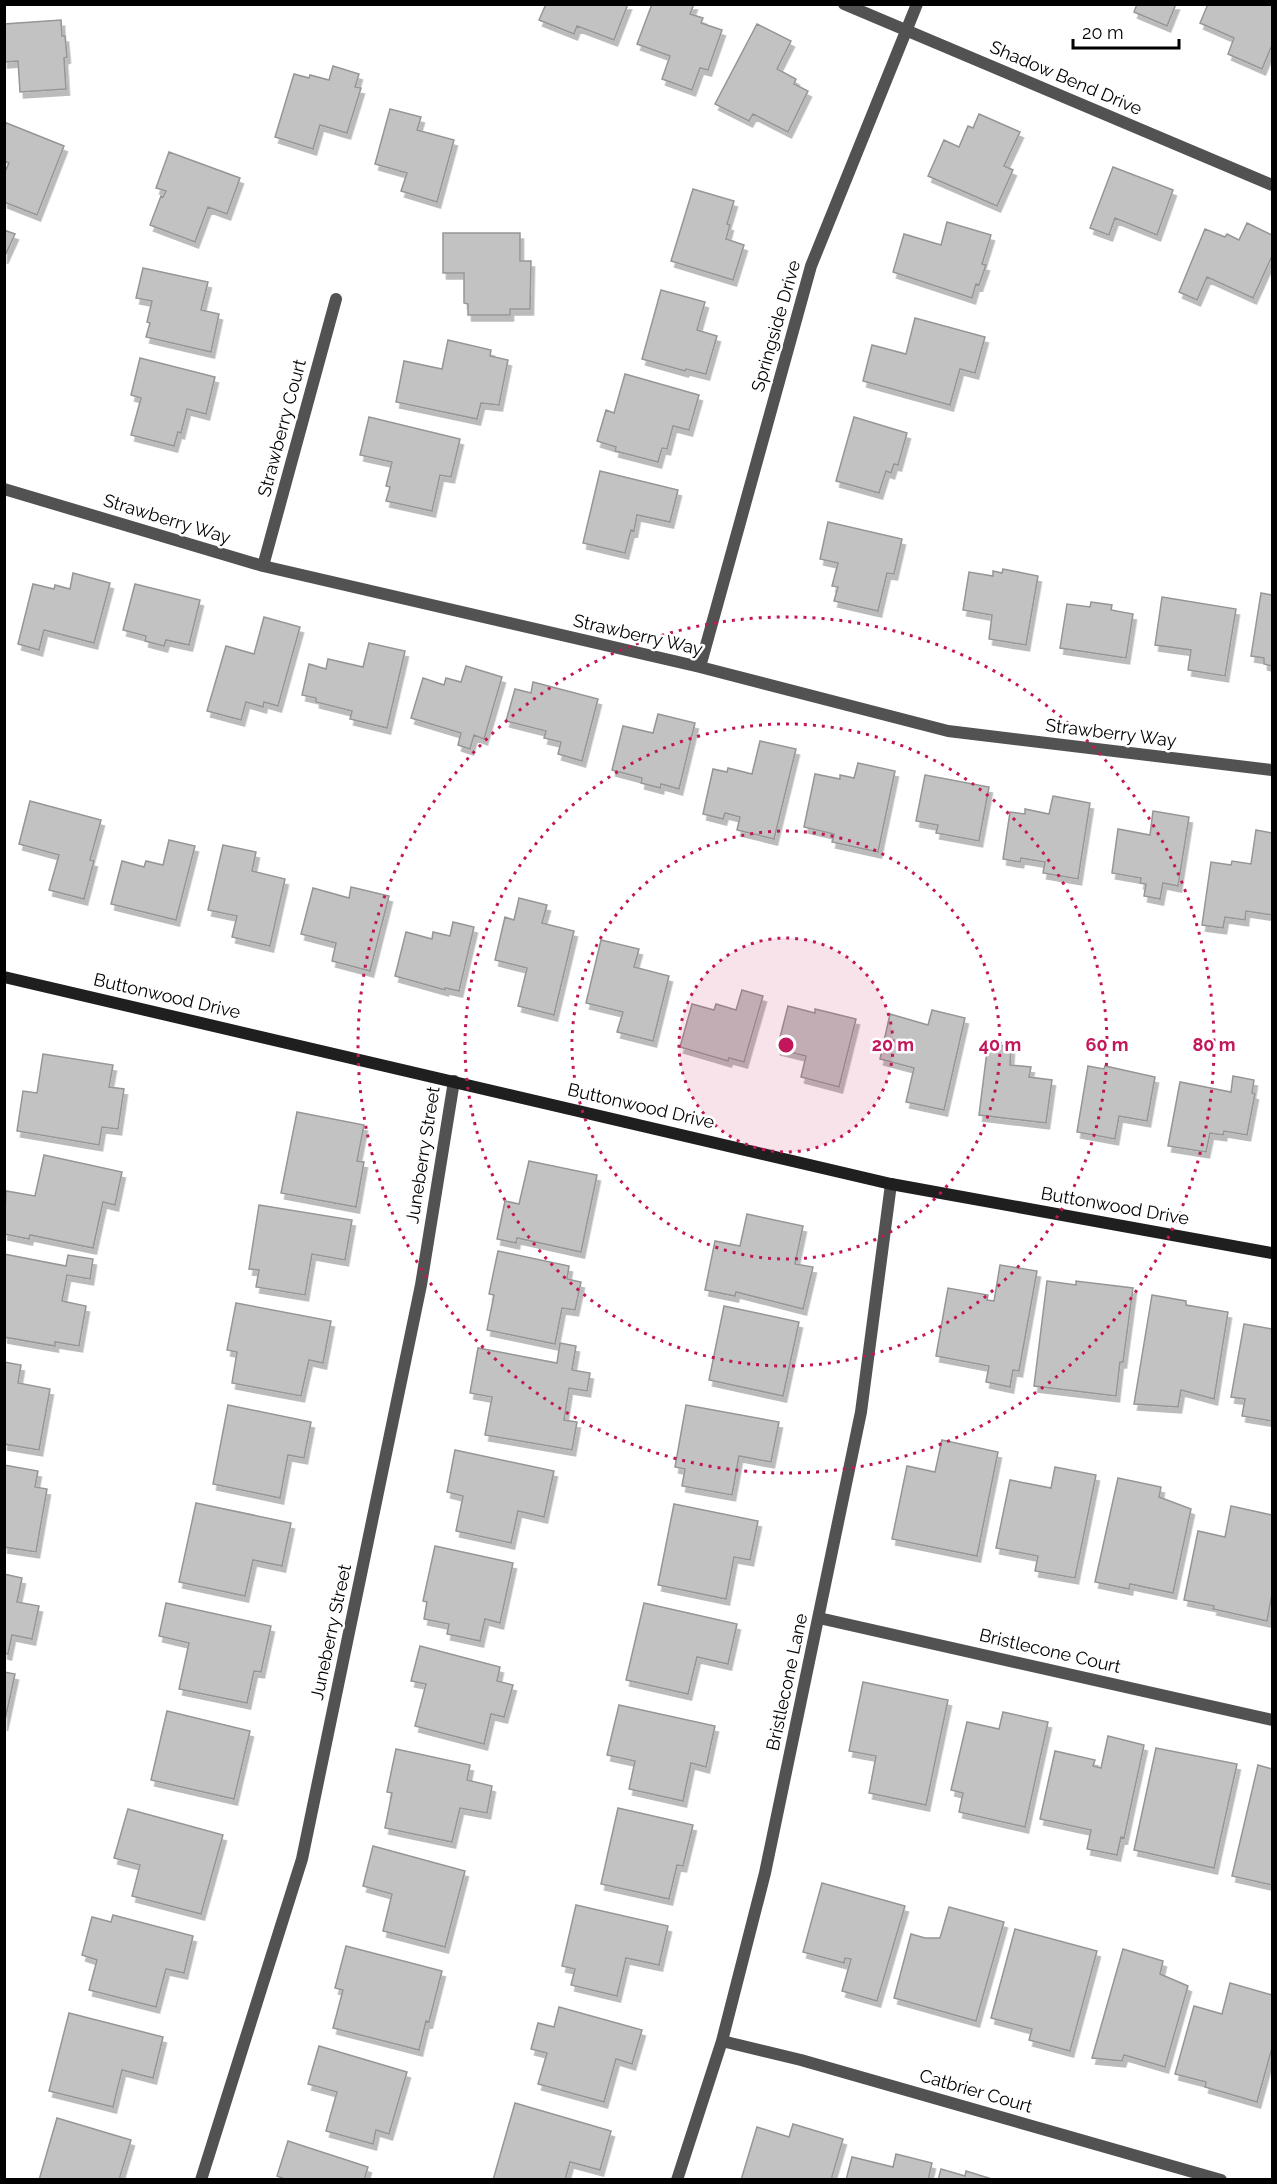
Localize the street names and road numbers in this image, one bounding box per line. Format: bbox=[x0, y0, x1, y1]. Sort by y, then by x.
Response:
street label: Shadow Bend Drive bbox=[987, 36, 1146, 119]
street label: Springside Drive bbox=[747, 257, 804, 394]
street label: Strawberry Court bbox=[253, 357, 310, 499]
street label: Strawberry Way bbox=[101, 489, 234, 548]
street label: Strawberry Way bbox=[571, 609, 705, 660]
street label: Strawberry Way bbox=[1044, 714, 1178, 751]
street label: Buttonwood Drive bbox=[92, 968, 243, 1023]
street label: Buttonwood Drive bbox=[566, 1078, 717, 1133]
street label: Juneberry Street bbox=[401, 1085, 444, 1225]
street label: Buttonwood Drive bbox=[1039, 1182, 1191, 1229]
street label: Juneberry Street bbox=[306, 1562, 355, 1702]
street label: Bristlecone Lane bbox=[762, 1611, 811, 1753]
street label: Bristlecone Court bbox=[977, 1624, 1123, 1677]
street label: Catbrier Court bbox=[917, 2064, 1035, 2117]

